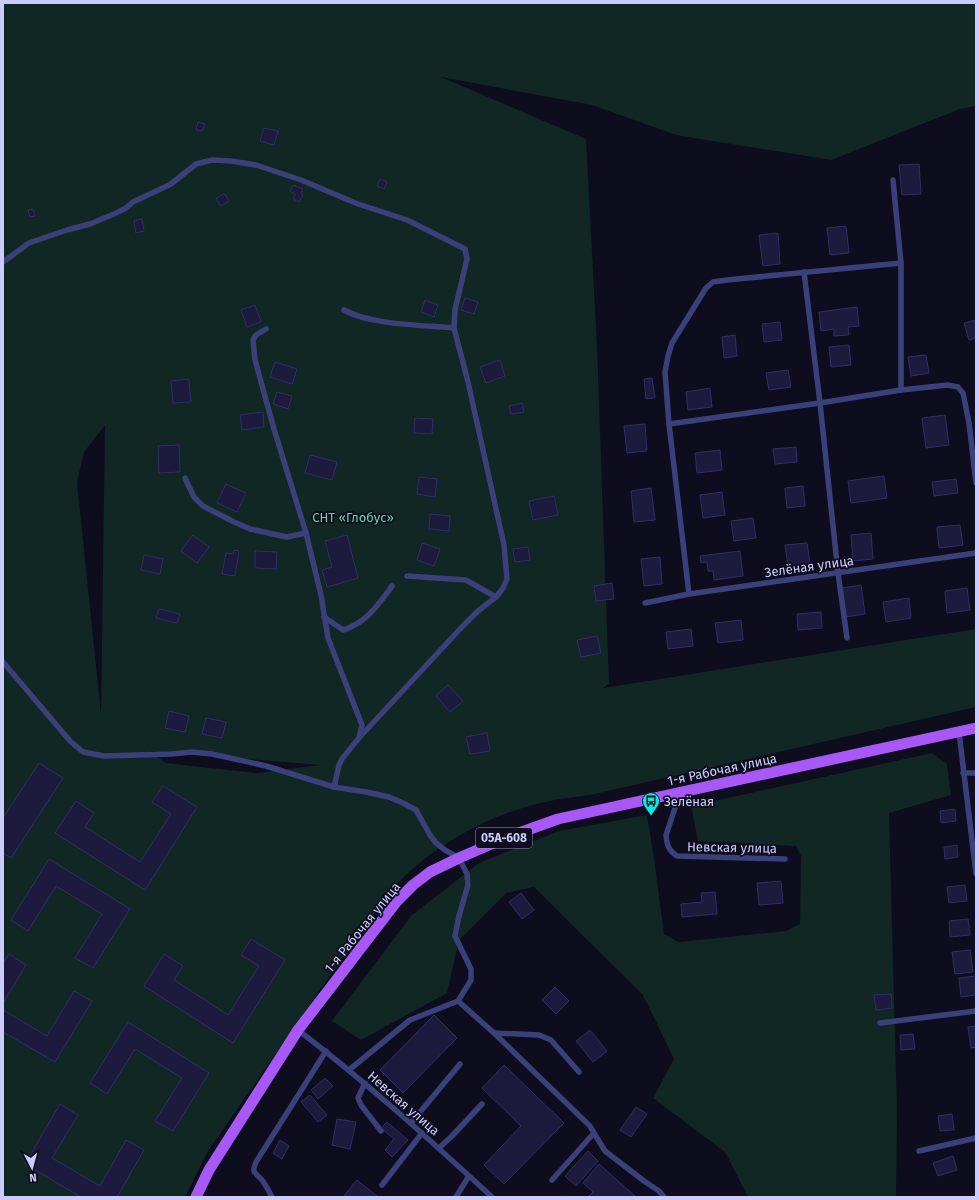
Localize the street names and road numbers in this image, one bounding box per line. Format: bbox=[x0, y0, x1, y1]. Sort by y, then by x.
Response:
street label: Зелёная улица bbox=[764, 553, 855, 580]
street label: 1-я Рабочая улица bbox=[666, 751, 778, 788]
road number: 05А-608 bbox=[476, 828, 532, 848]
street label: Невская улица bbox=[687, 839, 777, 856]
street label: 1-я Рабочая улица bbox=[322, 879, 403, 975]
street label: Невская улица bbox=[365, 1068, 443, 1139]

